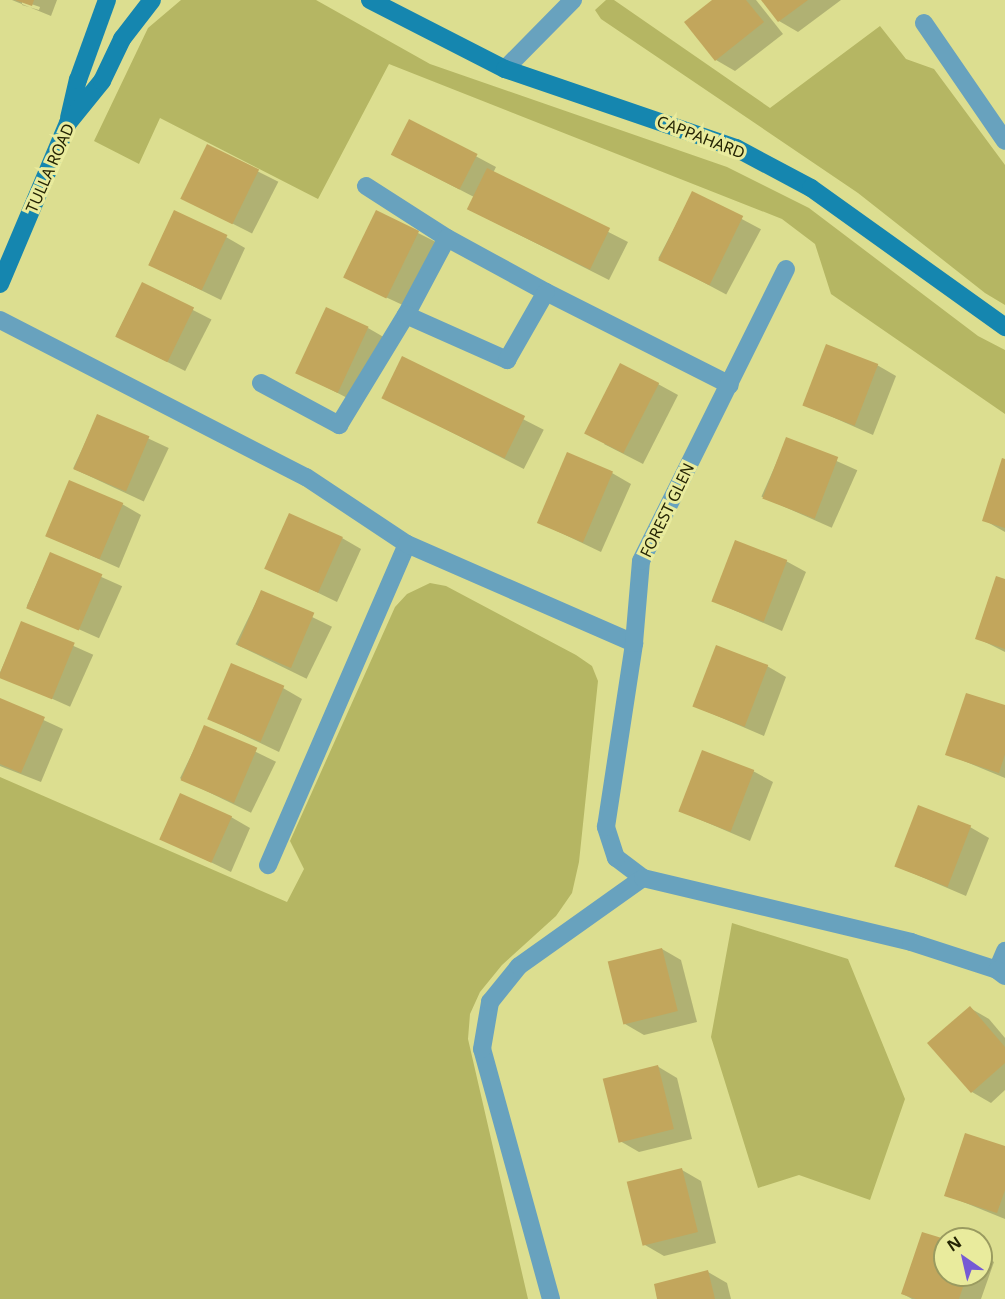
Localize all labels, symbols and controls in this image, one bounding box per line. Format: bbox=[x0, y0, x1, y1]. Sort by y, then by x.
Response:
street label: CAPPAHARD bbox=[654, 111, 748, 163]
street label: TULLA ROAD bbox=[22, 120, 78, 216]
street label: FOREST GLEN bbox=[636, 460, 698, 560]
north arrow bbox=[933, 1227, 993, 1287]
text: N bbox=[943, 1231, 966, 1256]

